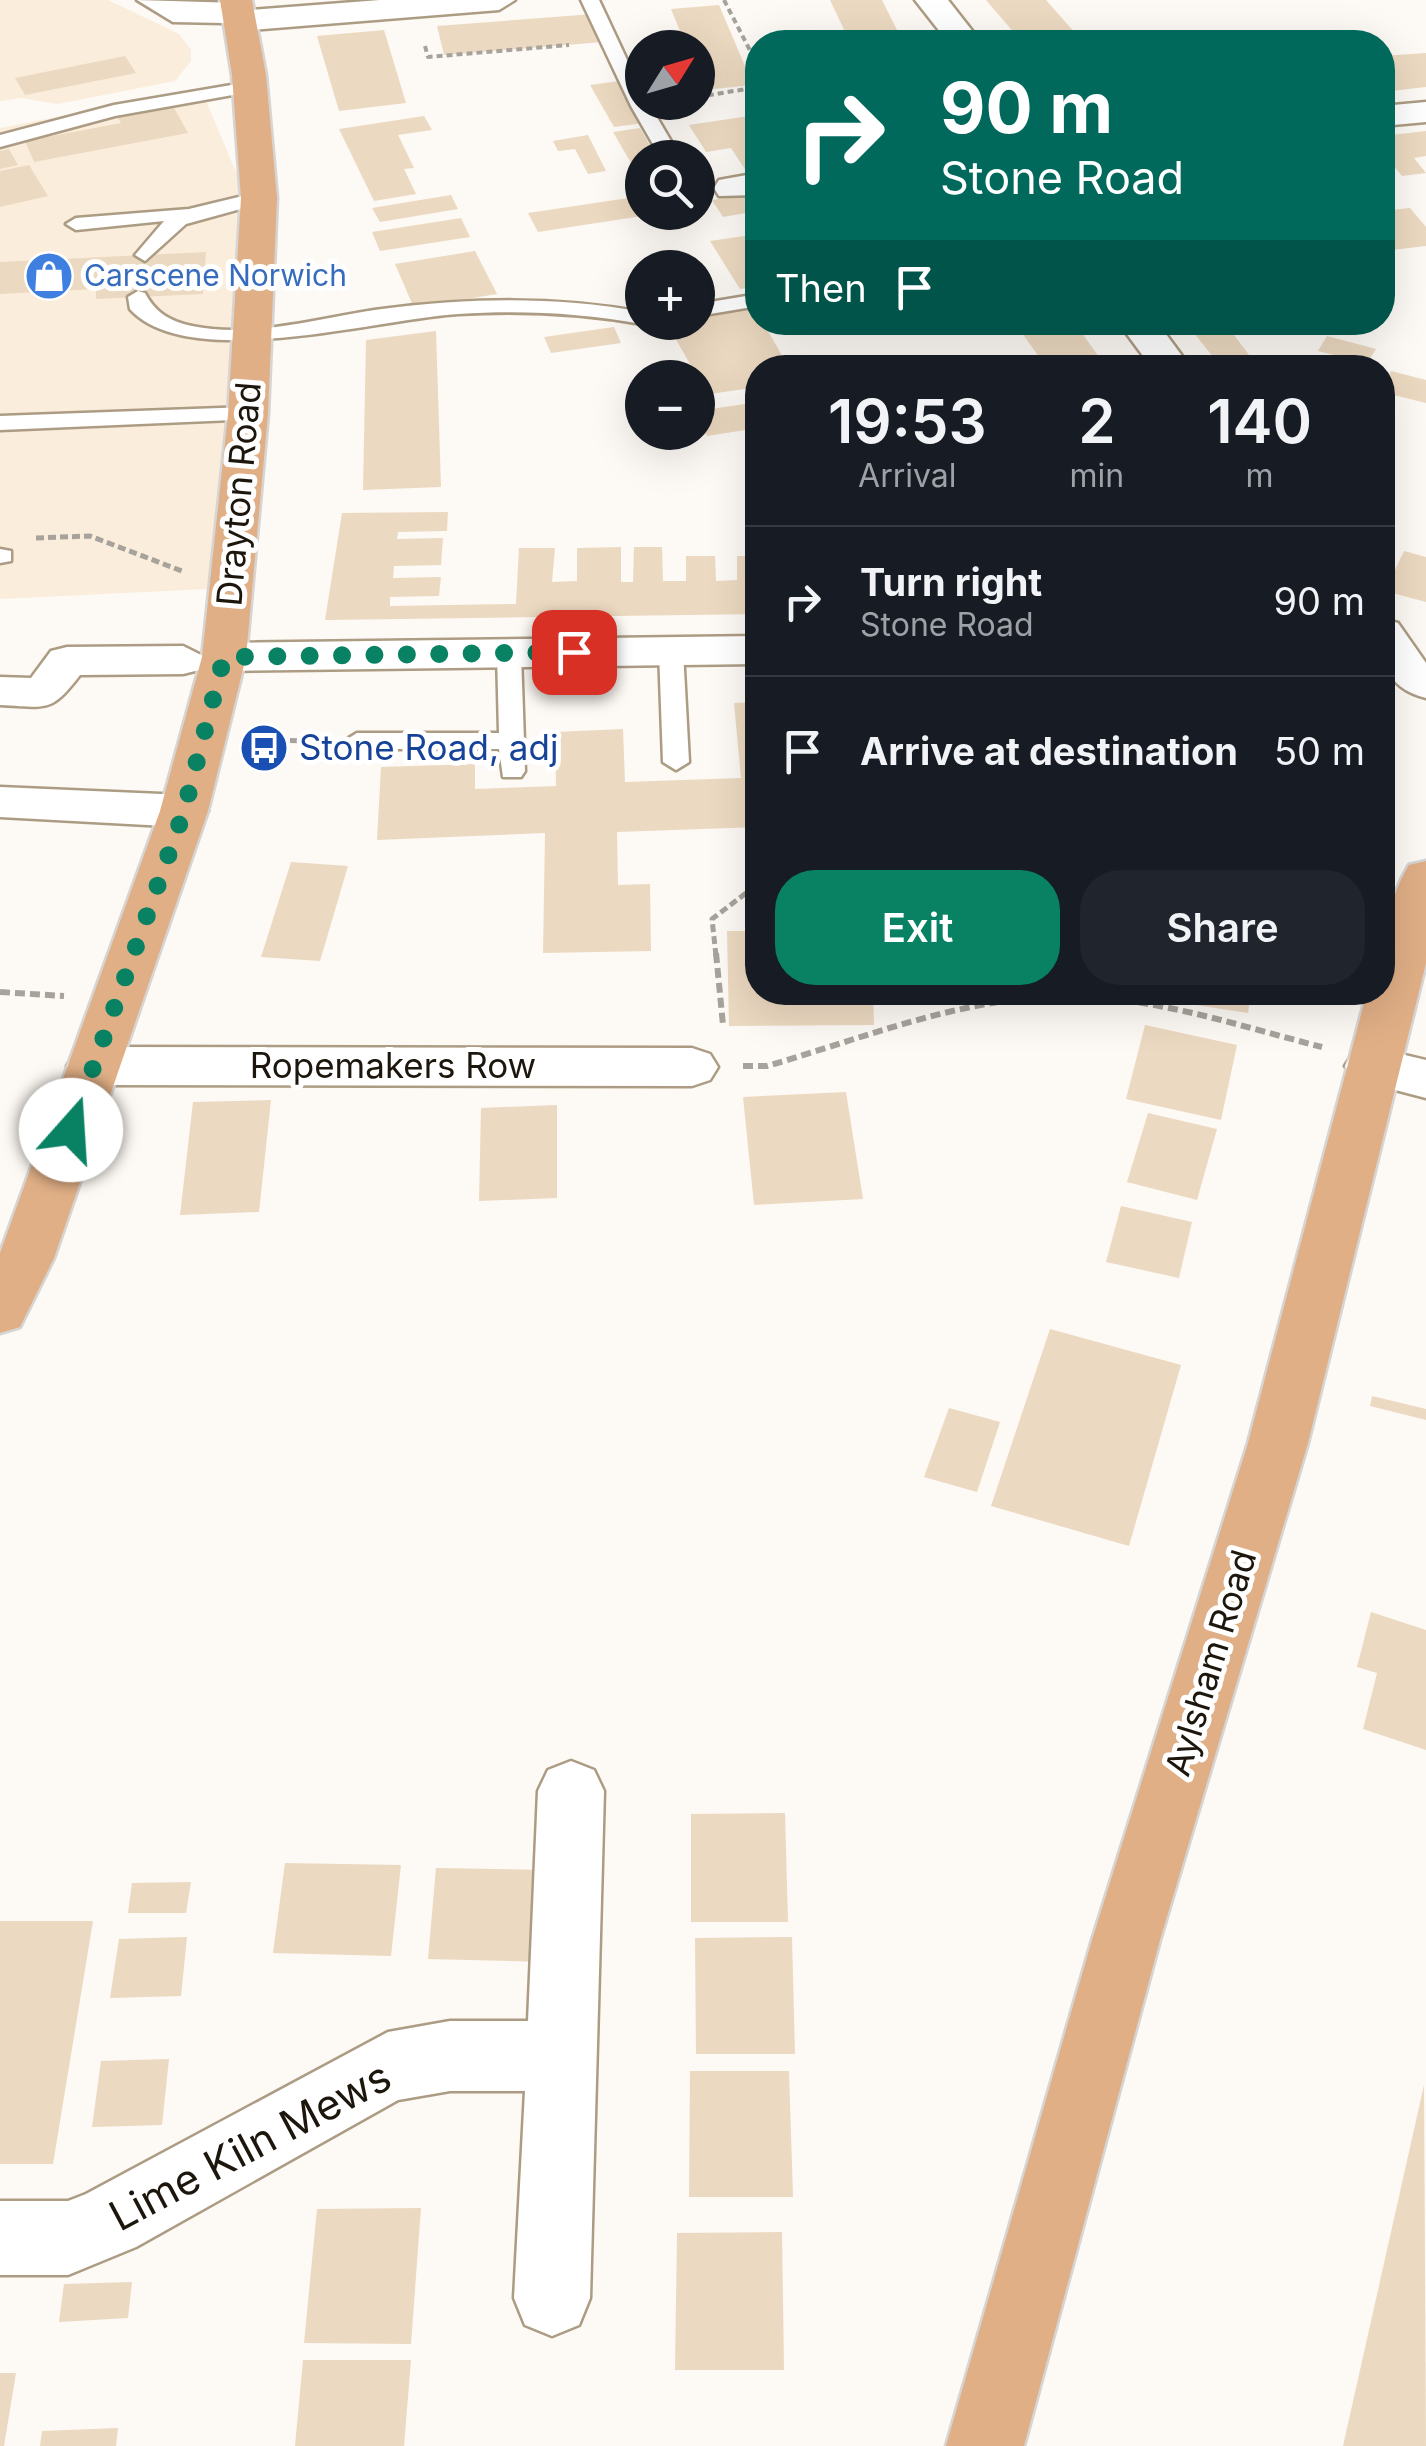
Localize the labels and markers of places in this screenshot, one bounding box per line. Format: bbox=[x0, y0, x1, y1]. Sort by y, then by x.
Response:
shop icon: Carscene Norwich bbox=[23, 250, 75, 302]
place label: Carscene Norwich bbox=[84, 257, 347, 293]
pin bbox=[532, 610, 617, 695]
bus stop icon: Stone Road, adj bbox=[238, 722, 290, 774]
place label: Stone Road, adj bbox=[299, 726, 558, 768]

